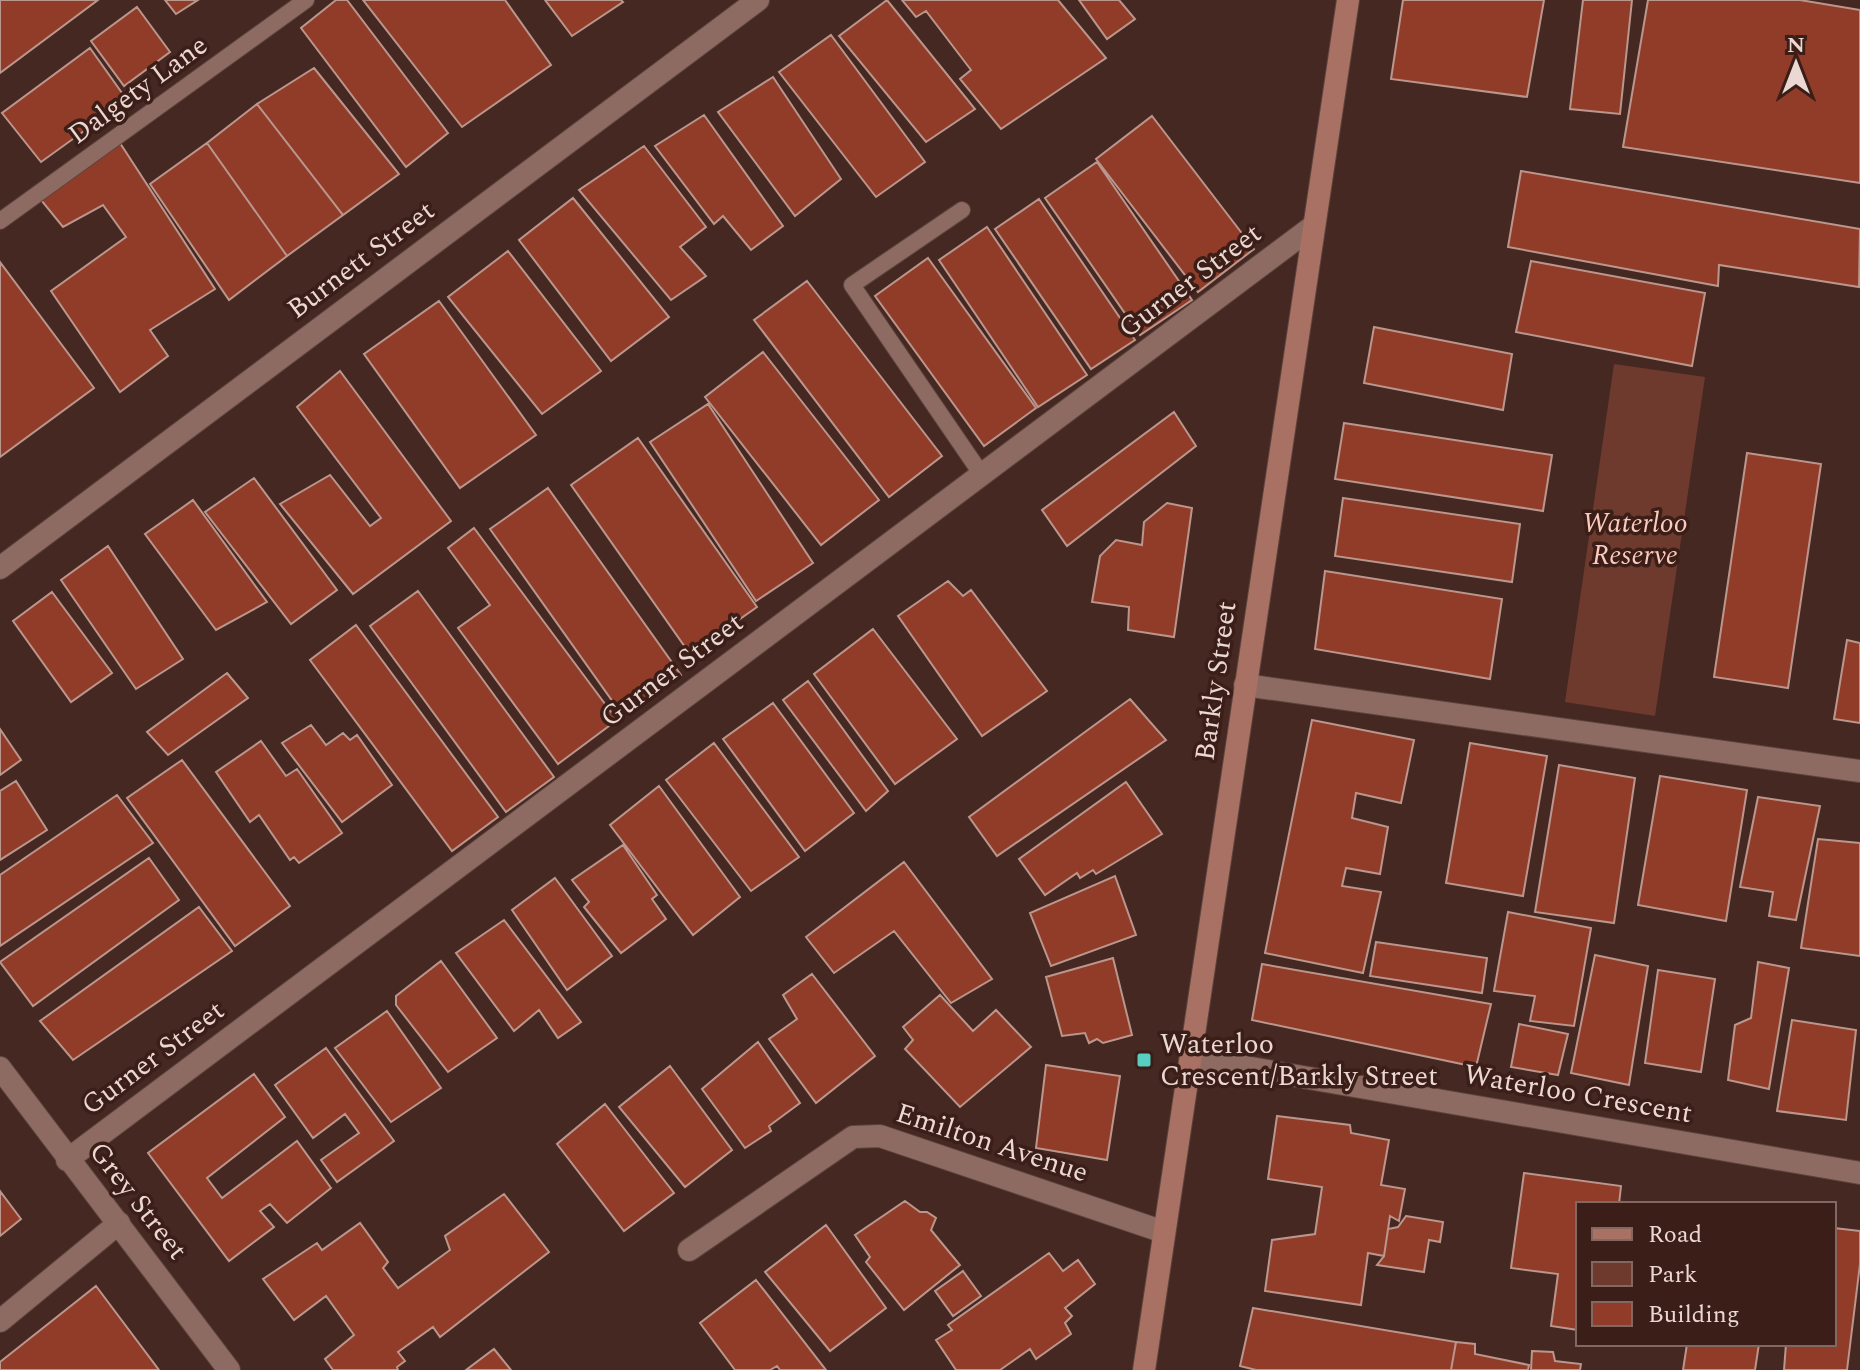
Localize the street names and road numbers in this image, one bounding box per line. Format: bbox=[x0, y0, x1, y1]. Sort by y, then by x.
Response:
street label: Dalgety Lane bbox=[59, 25, 217, 155]
street label: Burnett Street bbox=[278, 190, 444, 330]
street label: Gurner Street bbox=[1109, 213, 1271, 349]
street label: Barkly Street bbox=[1184, 598, 1248, 764]
street label: Gurner Street bbox=[591, 602, 753, 738]
street label: Gurner Street bbox=[72, 990, 234, 1126]
street label: Waterloo Crescent bbox=[1460, 1053, 1696, 1135]
street label: Emilton Avenue bbox=[890, 1092, 1094, 1194]
street label: Grey Street bbox=[78, 1133, 198, 1269]

